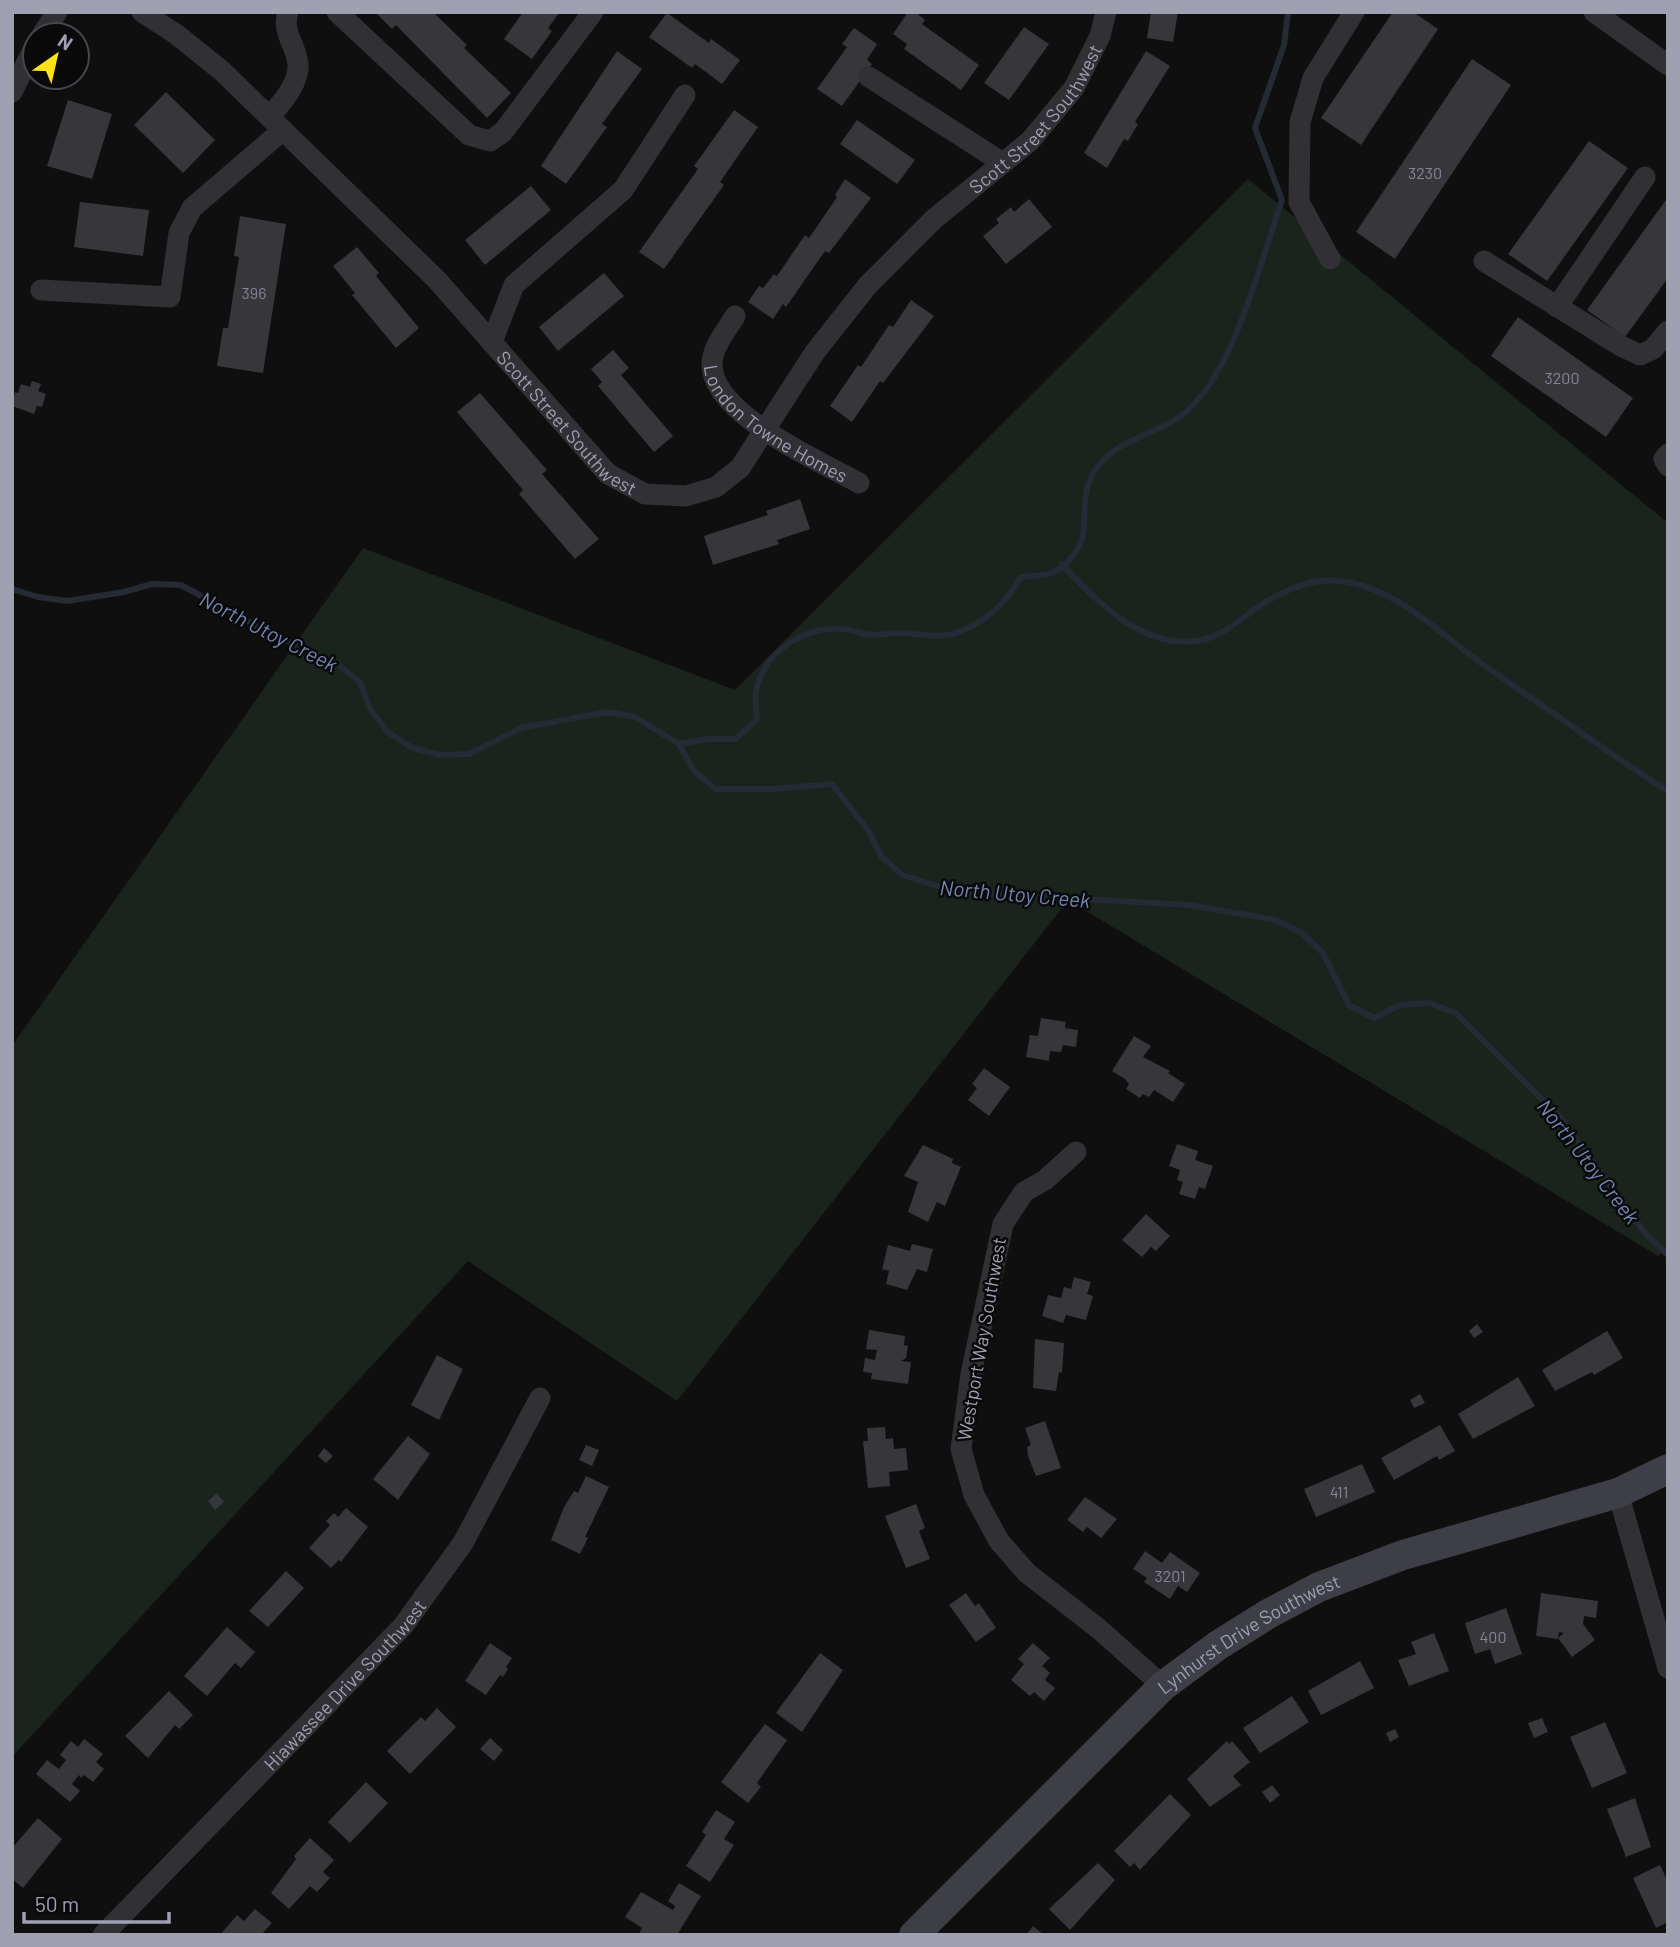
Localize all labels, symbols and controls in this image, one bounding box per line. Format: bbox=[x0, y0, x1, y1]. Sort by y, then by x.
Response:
north arrow bbox=[21, 21, 91, 91]
text: N bbox=[54, 28, 77, 55]
street label: Scott Street Southwest bbox=[964, 40, 1106, 198]
house number: 3230 bbox=[1408, 163, 1442, 182]
house number: 396 bbox=[242, 283, 266, 302]
street label: Scott Street Southwest bbox=[493, 345, 641, 499]
street label: London Towne Homes bbox=[700, 363, 852, 486]
house number: 3200 bbox=[1545, 368, 1579, 387]
water label: North Utoy Creek bbox=[196, 586, 343, 677]
water label: North Utoy Creek bbox=[939, 874, 1092, 912]
water label: North Utoy Creek bbox=[1533, 1094, 1646, 1229]
street label: Westport Way Southwest bbox=[952, 1235, 1010, 1443]
house number: 411 bbox=[1330, 1482, 1348, 1501]
house number: 3201 bbox=[1154, 1566, 1186, 1585]
street label: Lynhurst Drive Southwest bbox=[1152, 1569, 1343, 1698]
street label: Hiawassee Drive Southwest bbox=[258, 1594, 430, 1775]
house number: 400 bbox=[1480, 1627, 1506, 1646]
scale bar bbox=[24, 1881, 170, 1925]
text: 50 m bbox=[35, 1891, 79, 1916]

